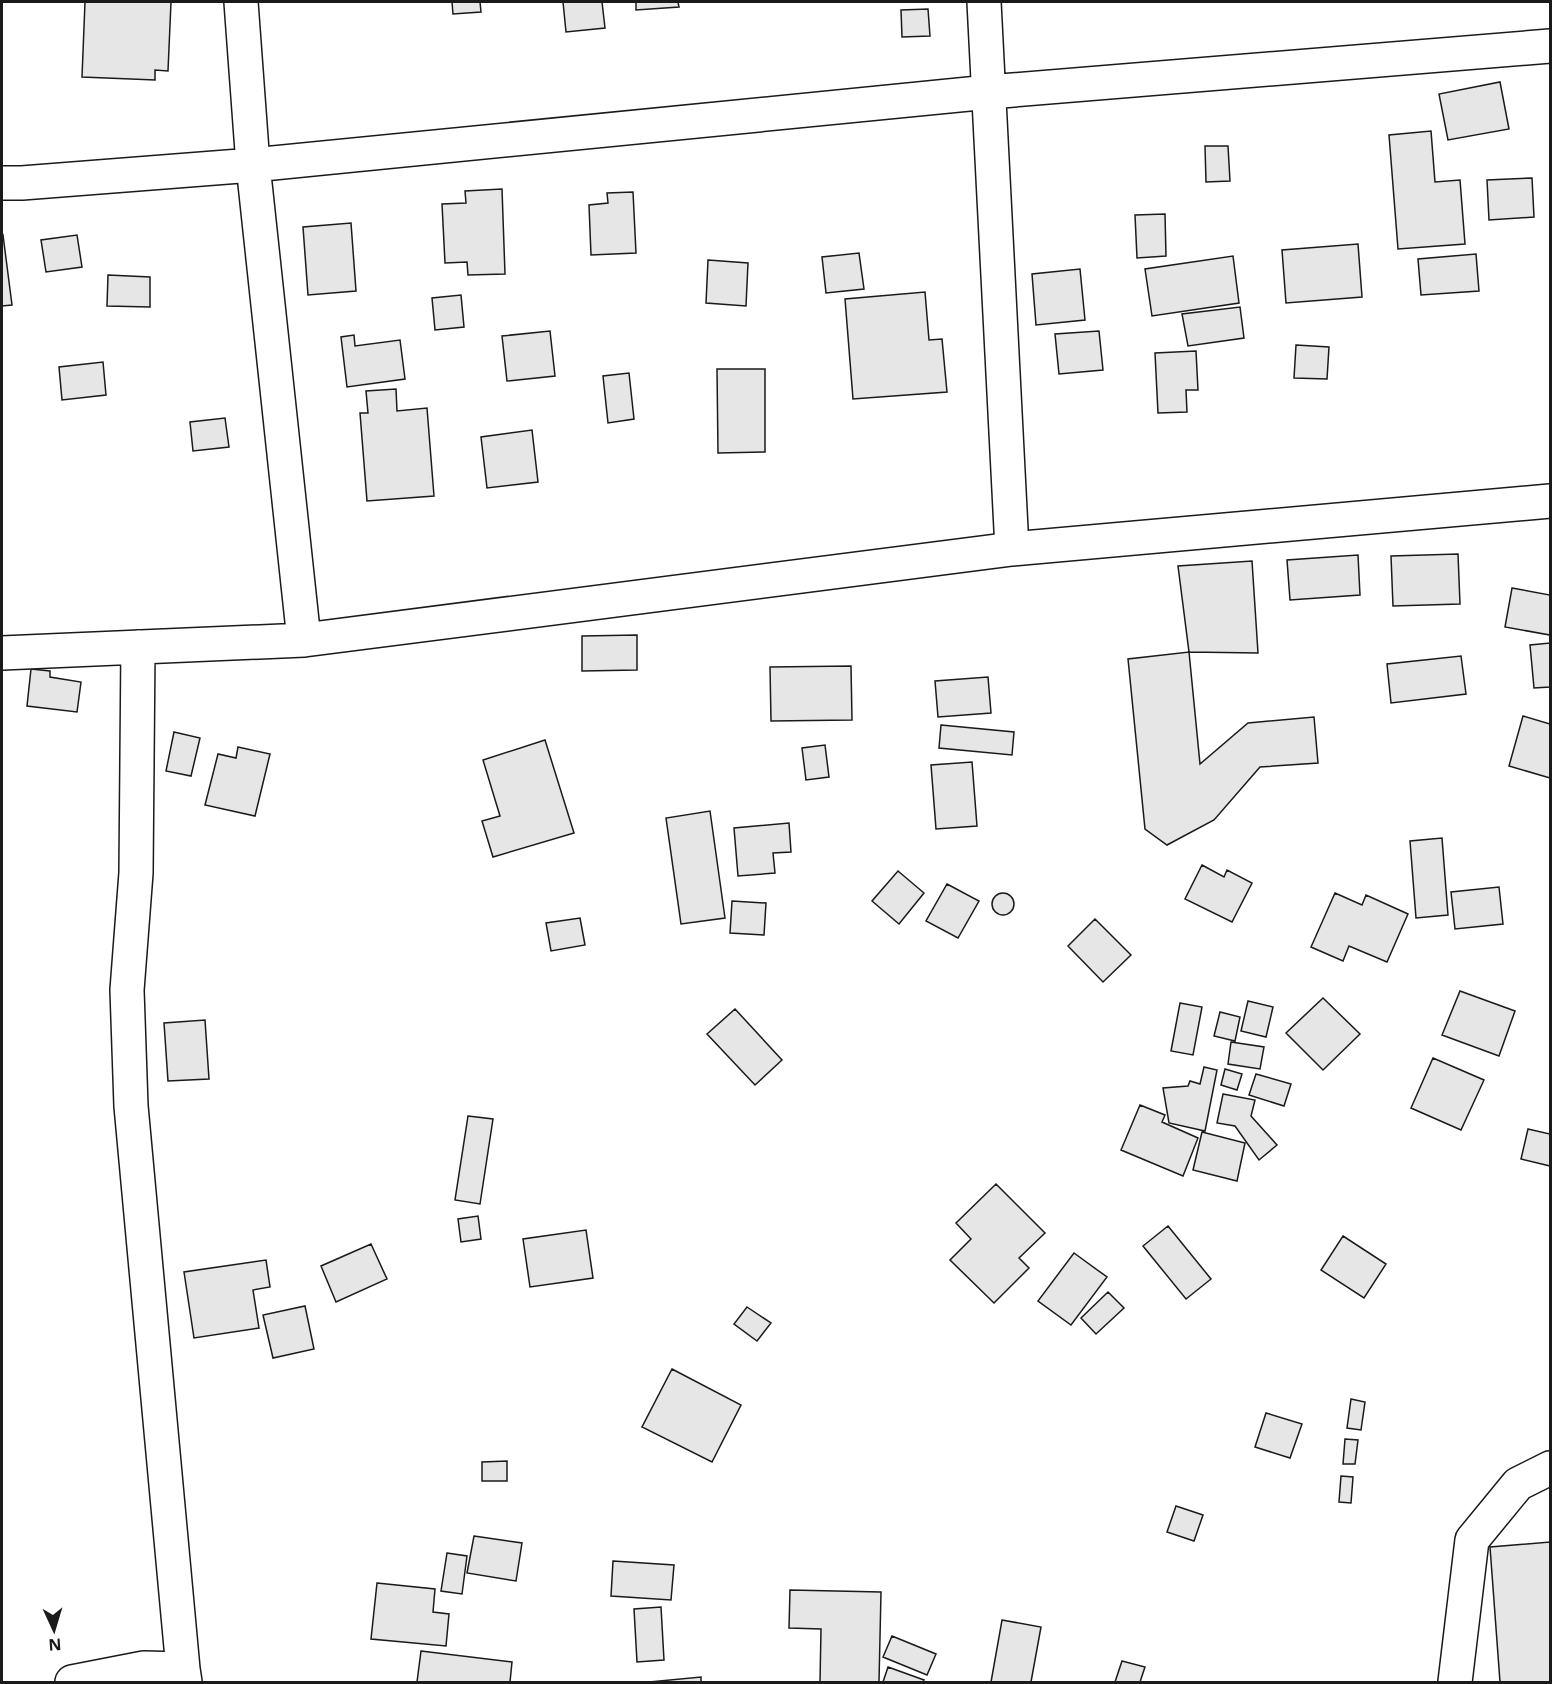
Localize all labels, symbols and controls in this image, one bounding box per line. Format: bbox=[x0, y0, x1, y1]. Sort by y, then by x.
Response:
north arrow bbox=[24, 1600, 84, 1660]
text: N bbox=[48, 1634, 62, 1656]

